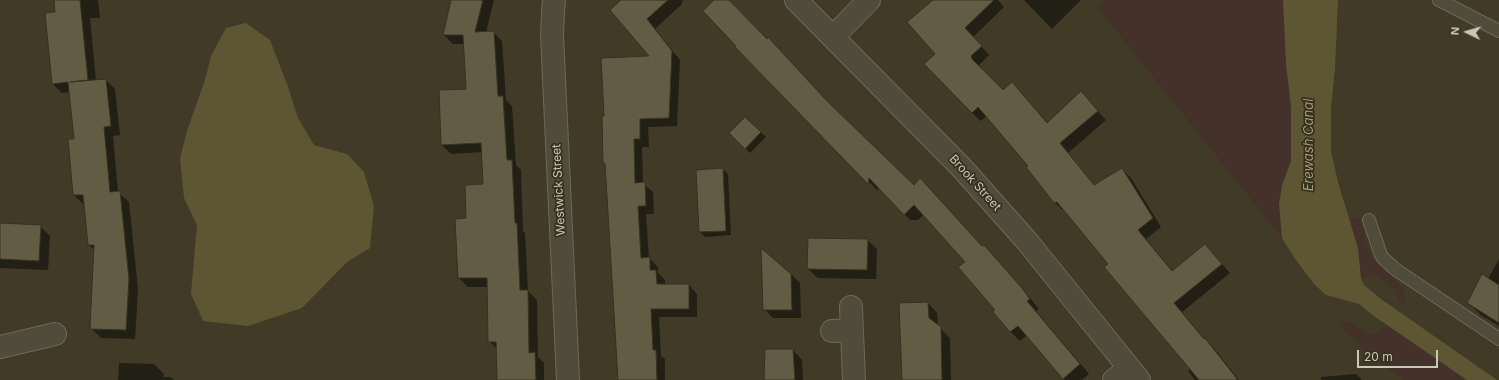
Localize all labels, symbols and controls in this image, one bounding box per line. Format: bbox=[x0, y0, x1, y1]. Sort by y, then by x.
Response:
north arrow bbox=[1447, 12, 1487, 52]
text: N bbox=[1448, 26, 1462, 36]
water label: Erewash Canal bbox=[1301, 99, 1317, 191]
street label: Westwick Street bbox=[549, 144, 569, 236]
street label: Brook Street bbox=[946, 152, 1004, 214]
scale bar bbox=[1359, 342, 1440, 368]
text: 20 m bbox=[1364, 349, 1393, 364]

